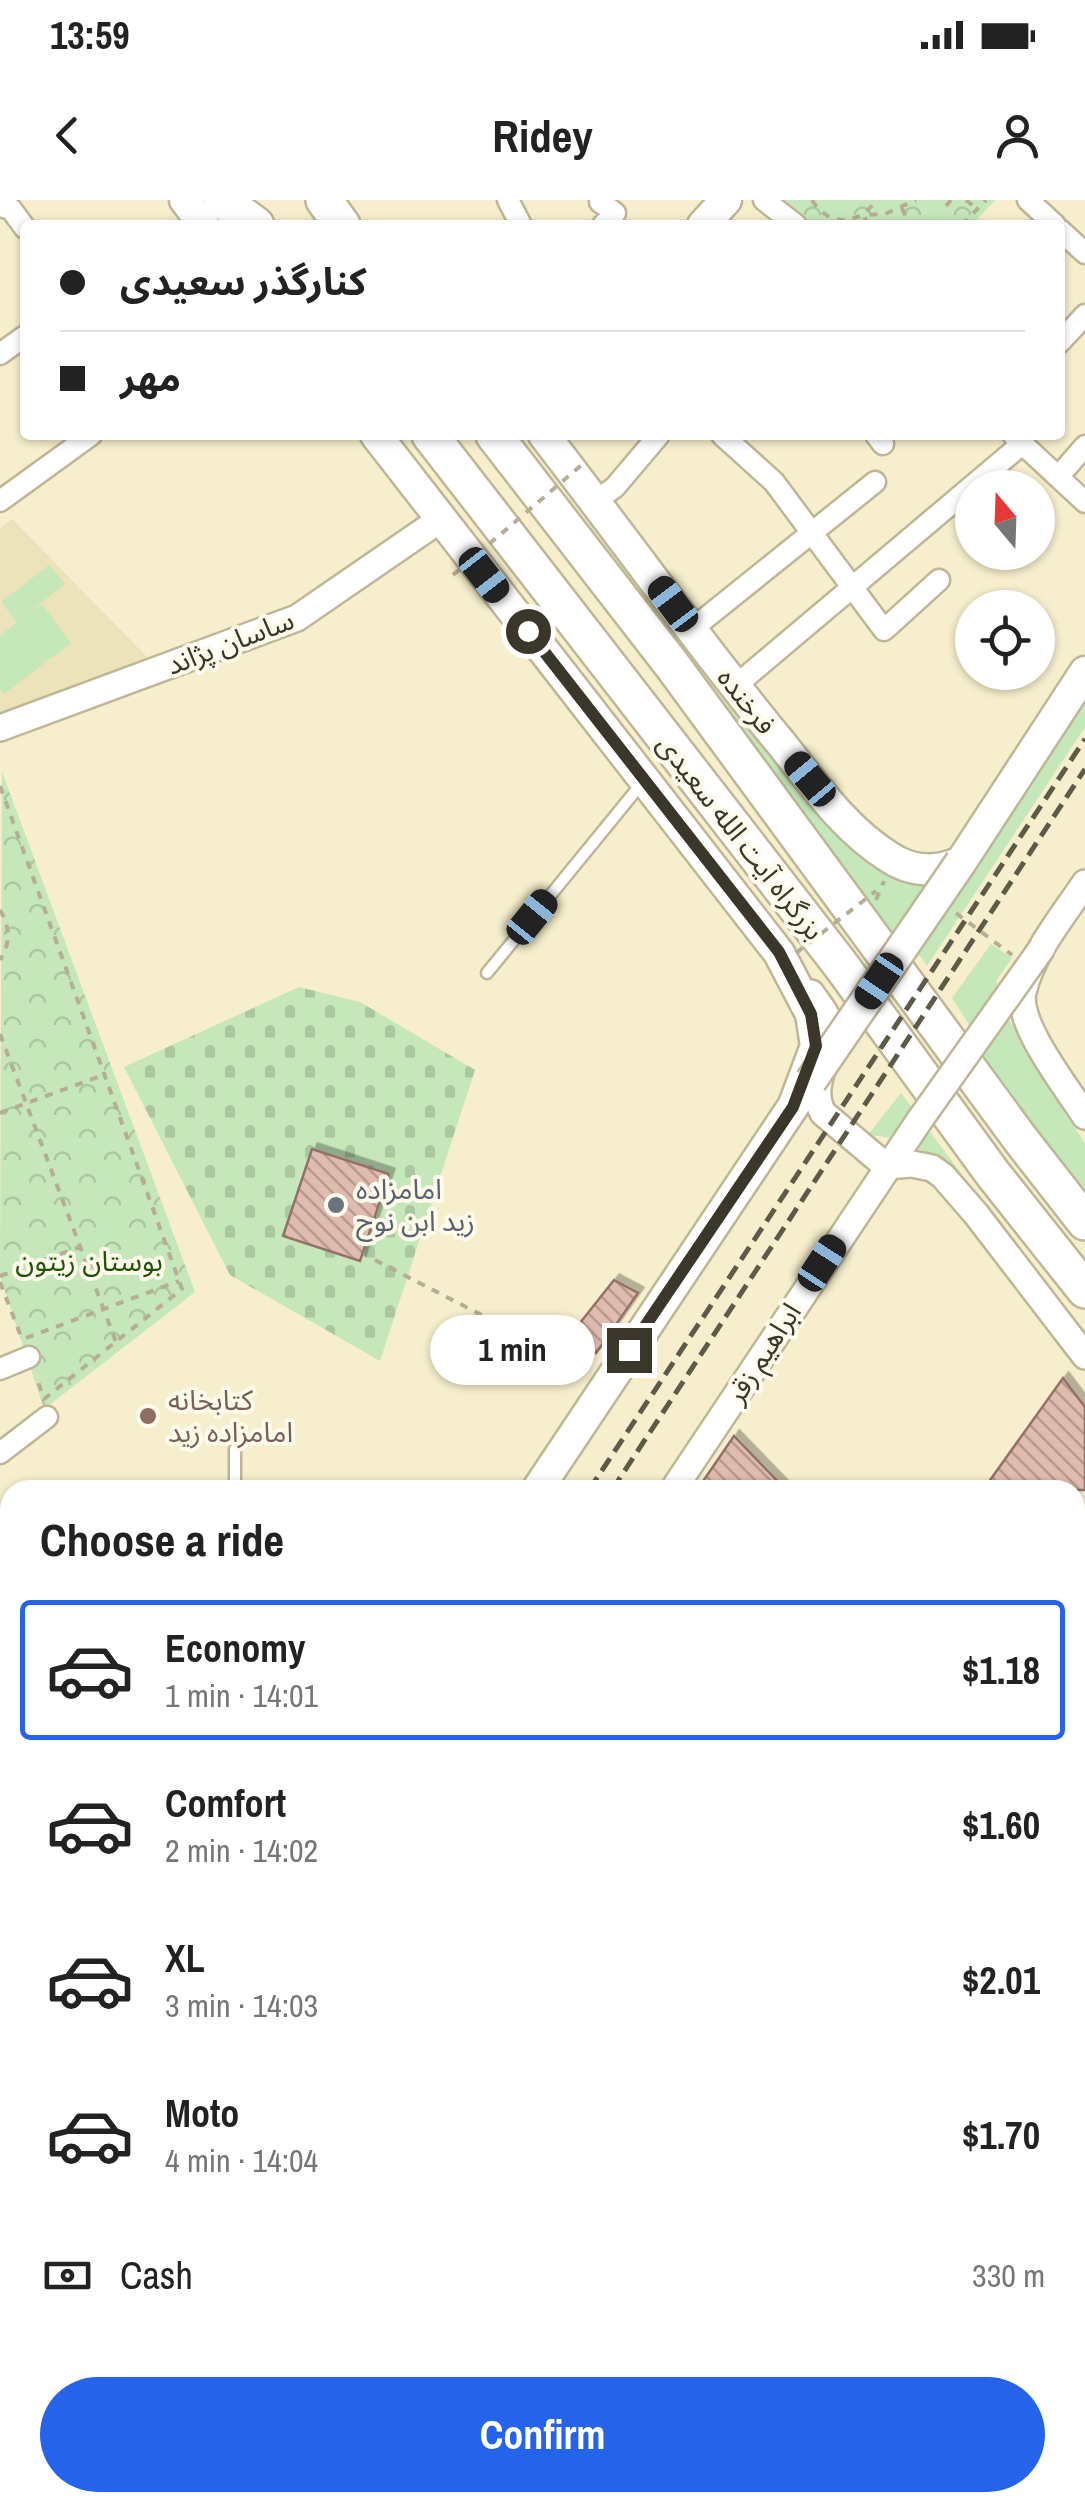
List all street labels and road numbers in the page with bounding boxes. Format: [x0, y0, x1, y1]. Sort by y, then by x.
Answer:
street label: ساسان پژاند [161, 600, 299, 684]
street label: فرخنده [709, 660, 785, 742]
street label: بزرگراه آیت الله سعیدی [649, 726, 833, 948]
street label: ابراهیم زقر [716, 1295, 812, 1413]

